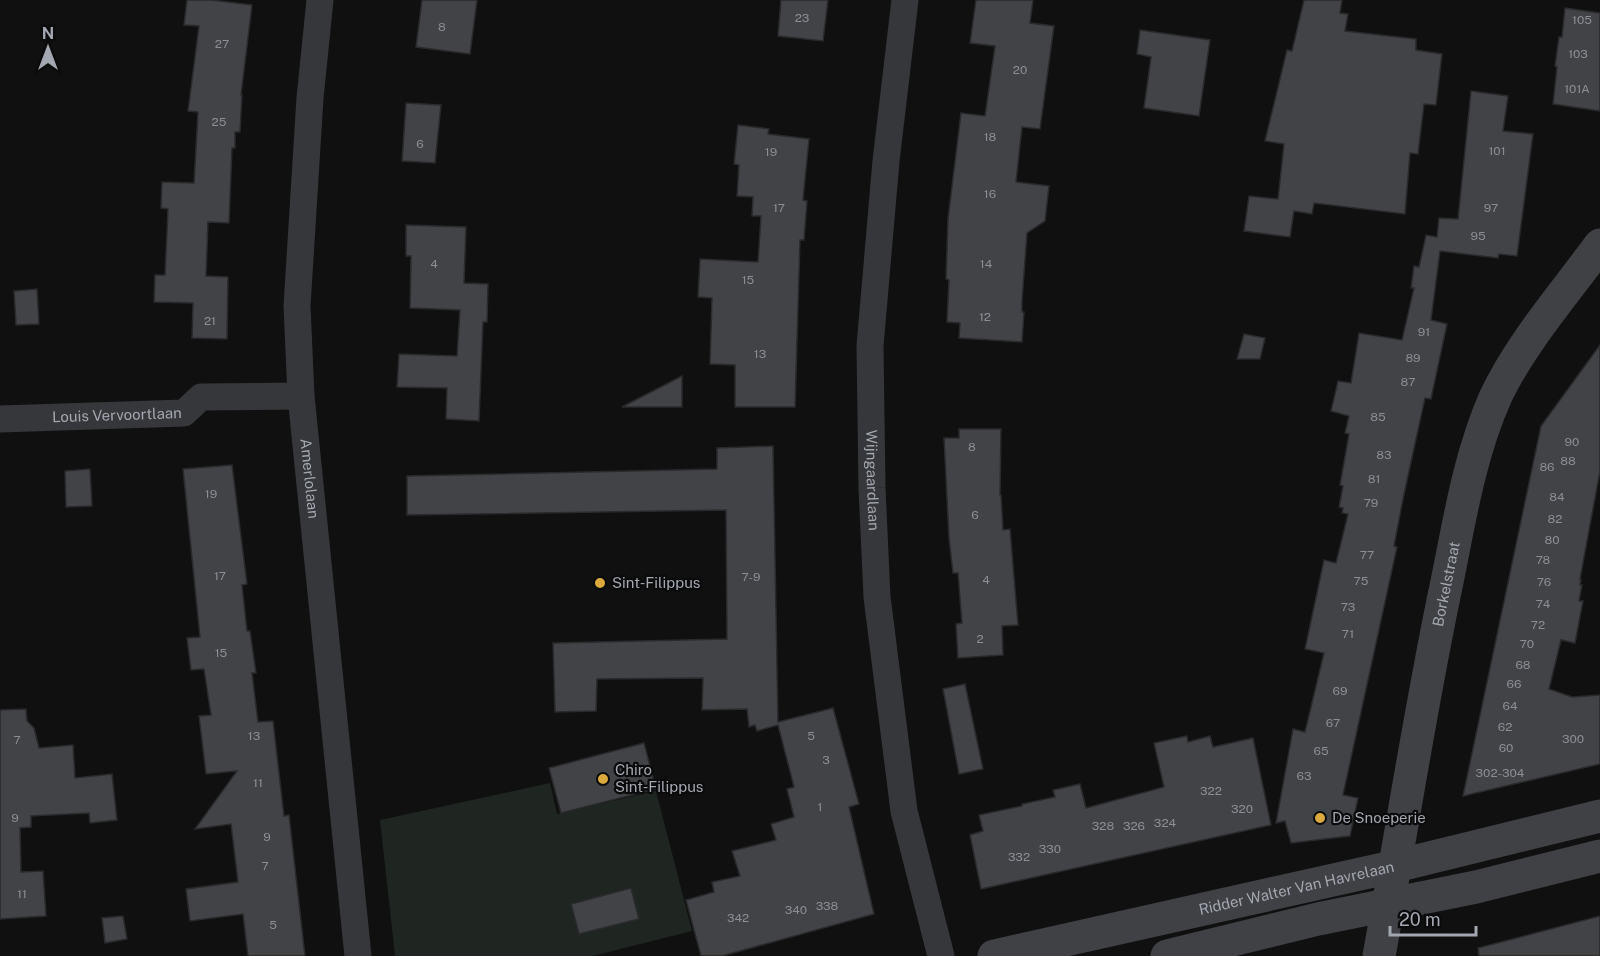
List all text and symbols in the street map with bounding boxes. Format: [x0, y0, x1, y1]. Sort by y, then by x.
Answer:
house number: 23 [795, 11, 809, 25]
house number: 105 [1572, 13, 1592, 27]
north arrow [18, 18, 78, 78]
house number: 8 [438, 20, 446, 34]
text: N [42, 24, 54, 43]
house number: 27 [215, 37, 229, 51]
house number: 103 [1568, 47, 1588, 61]
house number: 20 [1013, 63, 1027, 77]
house number: 101A [1564, 82, 1590, 96]
house number: 25 [212, 115, 227, 129]
house number: 18 [984, 130, 997, 144]
house number: 6 [416, 137, 424, 151]
house number: 101 [1488, 144, 1506, 158]
house number: 19 [765, 145, 777, 159]
house number: 16 [984, 187, 996, 201]
house number: 17 [773, 201, 785, 215]
house number: 97 [1484, 201, 1498, 215]
house number: 95 [1470, 229, 1486, 243]
house number: 4 [430, 257, 438, 271]
house number: 14 [980, 257, 993, 271]
house number: 15 [742, 273, 755, 287]
house number: 12 [979, 310, 991, 324]
house number: 21 [204, 314, 216, 328]
house number: 91 [1418, 325, 1430, 339]
house number: 13 [754, 347, 766, 361]
house number: 89 [1405, 351, 1421, 365]
house number: 87 [1401, 375, 1415, 389]
street label: Louis Vervoortlaan [52, 404, 182, 425]
house number: 85 [1370, 410, 1386, 424]
street label: Wijngaardlaan [863, 430, 883, 531]
house number: 90 [1565, 435, 1579, 449]
street label: Amerlolaan [297, 438, 322, 519]
house number: 8 [968, 440, 976, 454]
house number: 83 [1376, 448, 1392, 462]
house number: 88 [1560, 454, 1576, 468]
house number: 86 [1539, 460, 1555, 474]
house number: 81 [1368, 472, 1380, 486]
house number: 19 [205, 487, 217, 501]
house number: 84 [1549, 490, 1565, 504]
house number: 79 [1364, 496, 1378, 510]
house number: 6 [971, 508, 979, 522]
house number: 82 [1548, 512, 1562, 526]
house number: 80 [1544, 533, 1560, 547]
street label: Borkelstraat [1429, 540, 1463, 628]
house number: 77 [1360, 548, 1374, 562]
house number: 78 [1536, 553, 1551, 567]
house number: 17 [214, 569, 226, 583]
house number: 7-9 [741, 570, 761, 584]
house number: 4 [982, 573, 990, 587]
place label: Sint-Filippus [612, 574, 700, 591]
house number: 75 [1354, 574, 1369, 588]
house number: 76 [1537, 575, 1551, 589]
marker: Sint-Filippus [593, 576, 607, 590]
house number: 74 [1536, 597, 1551, 611]
house number: 73 [1341, 600, 1355, 614]
house number: 72 [1531, 618, 1545, 632]
house number: 71 [1342, 627, 1354, 641]
house number: 2 [976, 632, 984, 646]
house number: 70 [1520, 637, 1534, 651]
house number: 15 [215, 646, 228, 660]
house number: 68 [1515, 658, 1531, 672]
house number: 66 [1507, 677, 1521, 691]
house number: 69 [1333, 684, 1347, 698]
house number: 64 [1503, 699, 1518, 713]
house number: 67 [1326, 716, 1340, 730]
house number: 62 [1498, 720, 1512, 734]
house number: 13 [248, 729, 260, 743]
house number: 5 [807, 729, 815, 743]
house number: 300 [1562, 732, 1584, 746]
house number: 7 [13, 733, 21, 747]
house number: 60 [1499, 741, 1513, 755]
house number: 65 [1313, 744, 1329, 758]
house number: 3 [822, 753, 830, 767]
place label: Chiro Sint-Filippus [615, 761, 703, 795]
house number: 302-304 [1476, 766, 1525, 780]
house number: 63 [1297, 769, 1311, 783]
marker: Chiro Sint-Filippus [596, 772, 610, 786]
house number: 11 [253, 776, 263, 790]
house number: 322 [1200, 784, 1222, 798]
house number: 1 [818, 800, 822, 814]
house number: 320 [1231, 802, 1253, 816]
place label: De Snoeperie [1332, 809, 1426, 826]
house number: 9 [11, 811, 19, 825]
marker: De Snoeperie [1313, 811, 1327, 825]
house number: 324 [1154, 816, 1177, 830]
house number: 328 [1092, 819, 1114, 833]
house number: 326 [1123, 819, 1145, 833]
house number: 9 [263, 830, 271, 844]
house number: 330 [1039, 842, 1061, 856]
house number: 332 [1008, 850, 1030, 864]
street label: Ridder Walter Van Havrelaan [1197, 858, 1396, 918]
house number: 7 [261, 859, 269, 873]
house number: 11 [17, 887, 27, 901]
house number: 338 [816, 899, 839, 913]
scale bar [1390, 899, 1476, 937]
house number: 340 [785, 903, 807, 917]
text: 20 m [1399, 909, 1441, 930]
house number: 342 [727, 911, 749, 925]
house number: 5 [269, 918, 277, 932]

